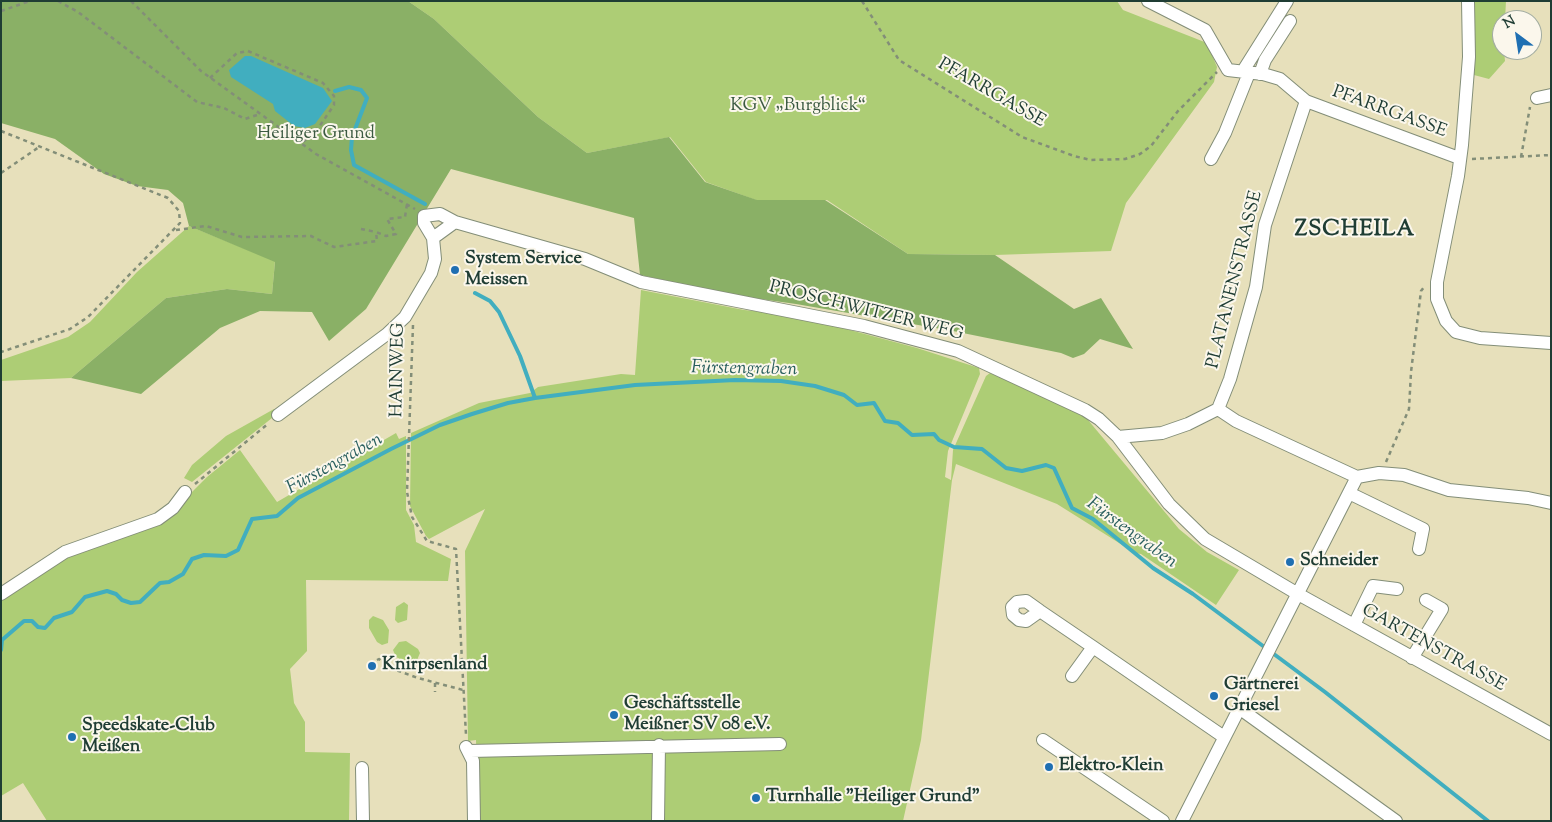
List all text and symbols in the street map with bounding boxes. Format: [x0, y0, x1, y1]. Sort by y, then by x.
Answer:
north arrow [1492, 10, 1542, 60]
text: N [1500, 12, 1520, 34]
street label: PFARRGASSE [933, 55, 1049, 133]
street label: PFARRGASSE [1329, 82, 1449, 144]
park label: KGV „Burgblick“ [730, 96, 866, 118]
park label: Heiliger Grund [257, 124, 375, 146]
street label: PLATANENSTRASSE [1203, 189, 1269, 371]
district label: ZSCHEILA [1294, 218, 1416, 244]
place label: System Service Meissen [465, 249, 582, 292]
marker: System Service Meissen [449, 264, 461, 276]
street label: PROSCHWITZER WEG [767, 277, 965, 347]
street label: HAINWEG [387, 322, 411, 418]
water label: Fürstengraben [691, 358, 797, 382]
water label: Fürstengraben [283, 429, 387, 501]
water label: Fürstengraben [1081, 493, 1181, 575]
place label: Schneider [1300, 551, 1378, 573]
marker: Schneider [1284, 556, 1296, 568]
street label: GARTENSTRASSE [1357, 600, 1509, 698]
place label: Knirpsenland [382, 655, 487, 677]
marker: Knirpsenland [366, 660, 378, 672]
place label: Gärtnerei Griesel [1224, 675, 1299, 718]
marker: Gärtnerei Griesel [1208, 690, 1220, 702]
place label: Geschäftsstelle Meißner SV 08 e.V. [624, 694, 770, 736]
marker: Geschäftsstelle Meißner SV 08 e.V. [608, 709, 620, 721]
place label: Speedskate-Club Meißen [82, 716, 215, 759]
marker: Speedskate-Club Meißen [66, 731, 78, 743]
place label: Elektro-Klein [1059, 756, 1164, 778]
marker: Elektro-Klein [1043, 761, 1055, 773]
place label: Turnhalle "Heiliger Grund" [766, 787, 980, 809]
marker: Turnhalle "Heiliger Grund" [750, 792, 762, 804]

